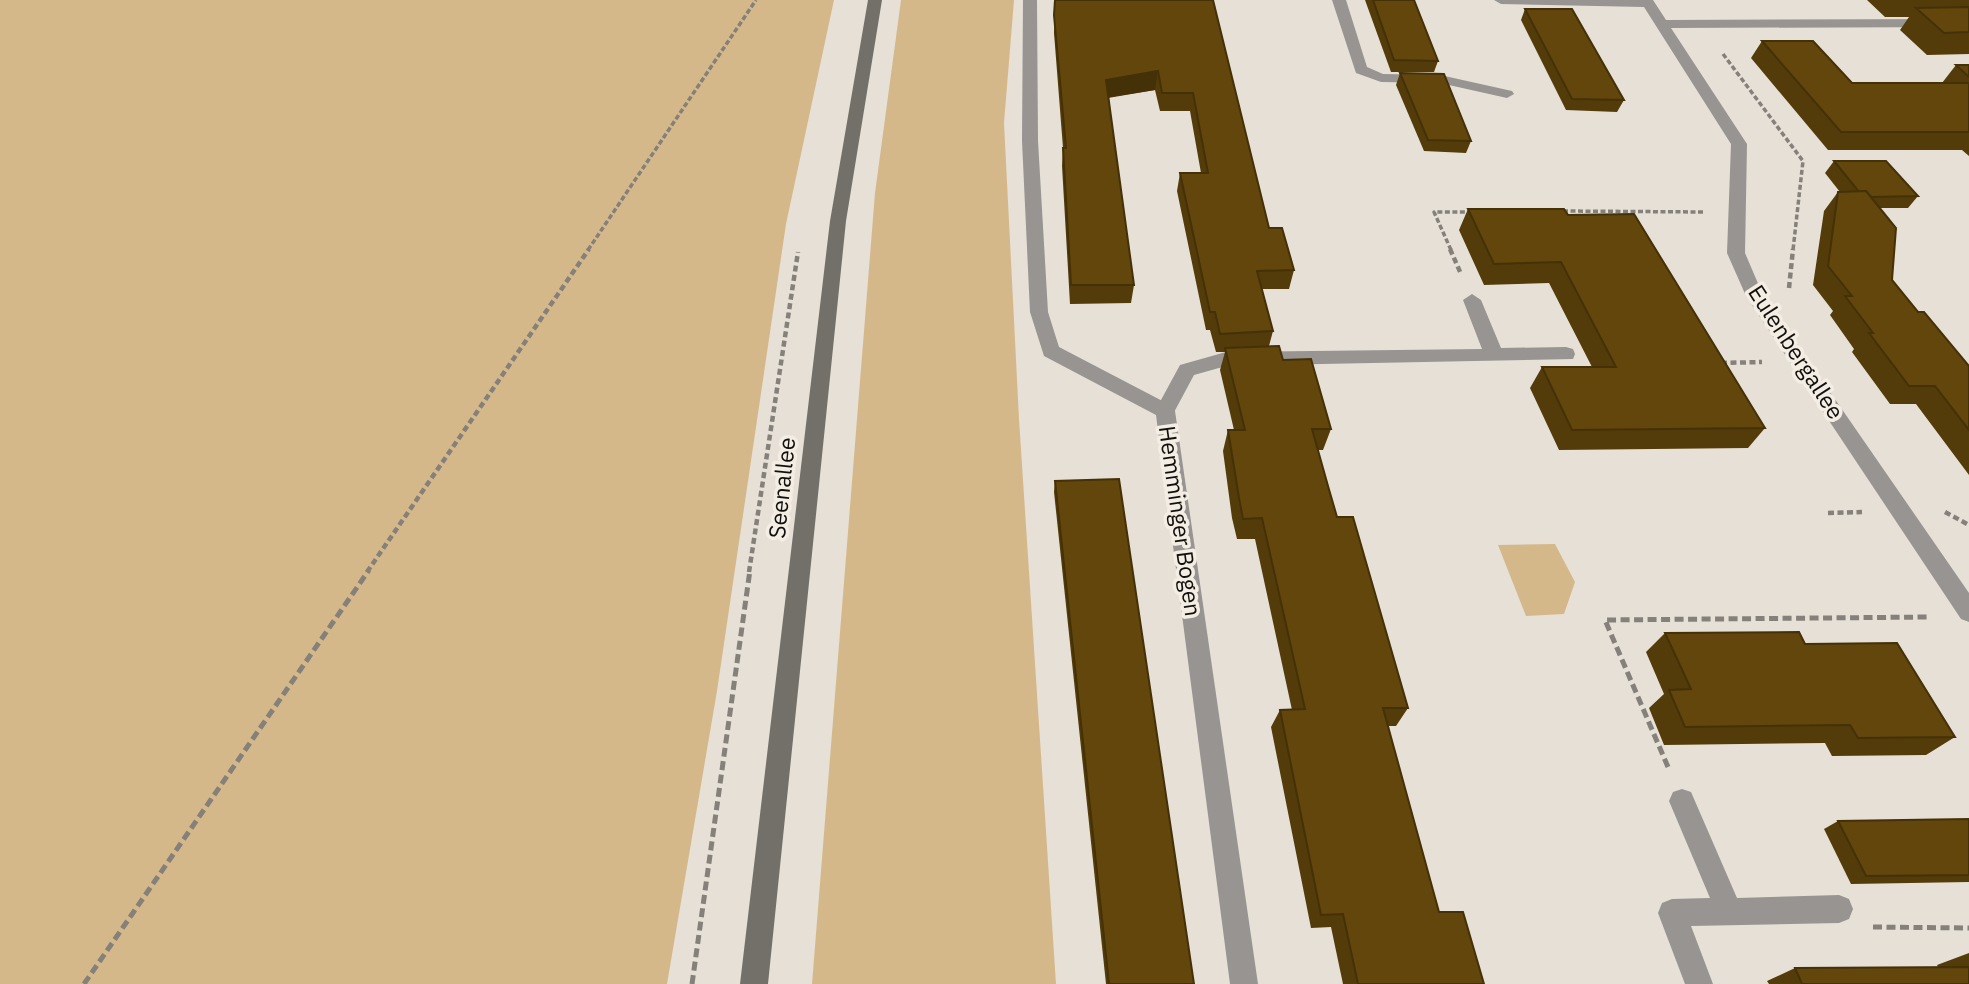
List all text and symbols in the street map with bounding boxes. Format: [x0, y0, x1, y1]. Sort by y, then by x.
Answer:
street label: Eulenbergallee [1742, 279, 1851, 424]
street label: Hemminger Bogen [1153, 424, 1209, 618]
street label: Seenallee [761, 436, 801, 540]

